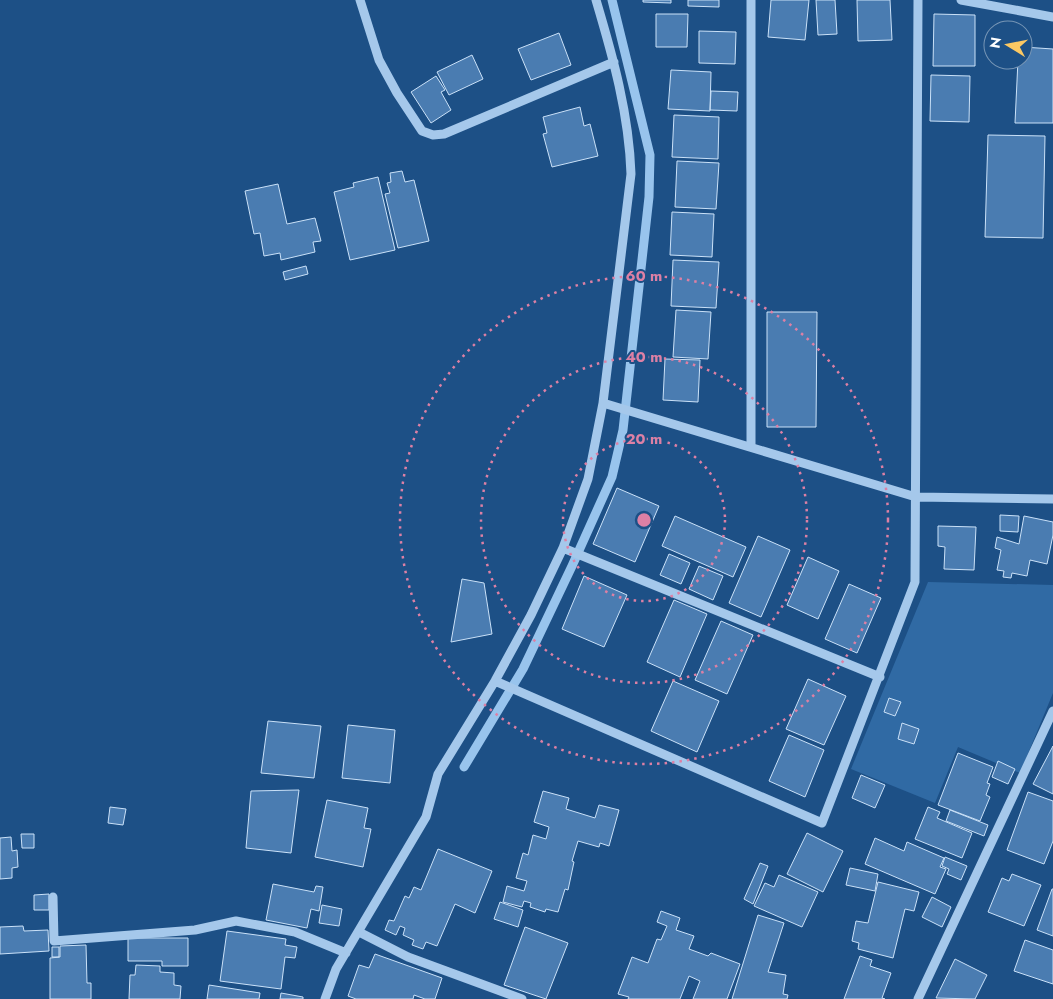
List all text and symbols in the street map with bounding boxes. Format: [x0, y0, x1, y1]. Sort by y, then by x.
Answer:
north arrow [983, 20, 1033, 70]
text: N [984, 36, 1006, 50]
text: 60 m [626, 265, 662, 287]
text: 40 m [625, 346, 663, 368]
text: 20 m [626, 428, 662, 450]
centre of rings [635, 511, 653, 529]

